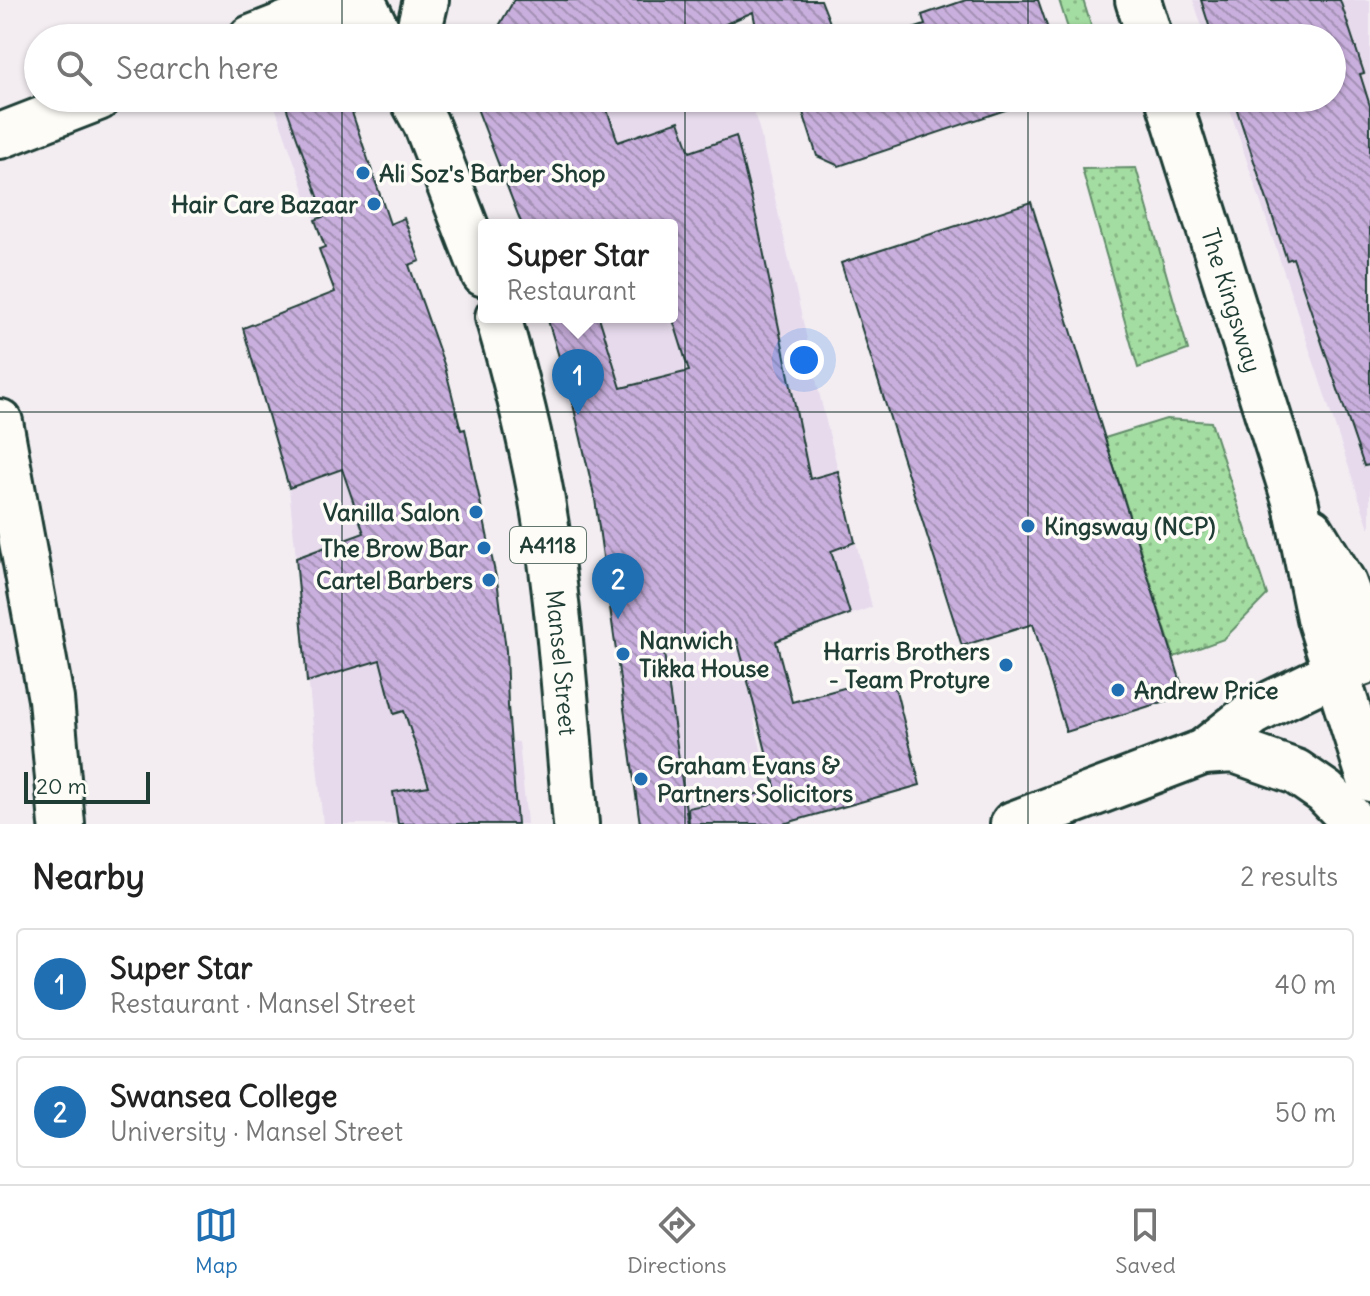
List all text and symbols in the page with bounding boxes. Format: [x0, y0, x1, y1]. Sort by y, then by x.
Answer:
search box [24, 24, 1346, 112]
icon: search [52, 46, 96, 90]
text: Search here [116, 49, 279, 87]
place label: Ali Soz's Barber Shop [379, 158, 605, 188]
marker: Ali Soz's Barber Shop [354, 164, 372, 182]
place label: Hair Care Bazaar [171, 189, 358, 219]
marker: Hair Care Bazaar [365, 195, 383, 213]
popup [478, 219, 678, 323]
street label: The Kingsway [1195, 224, 1269, 376]
text: Super Star [507, 236, 649, 274]
text: Restaurant [507, 274, 636, 307]
your location [784, 340, 824, 380]
pin: 1 [552, 349, 604, 415]
place label: Vanilla Salon [323, 497, 460, 527]
marker: Vanilla Salon [467, 503, 485, 521]
place label: Kingsway (NCP) [1044, 511, 1216, 541]
marker: Kingsway (NCP) [1019, 517, 1037, 535]
road number: A4118 [510, 527, 586, 563]
place label: The Brow Bar [320, 533, 468, 563]
marker: The Brow Bar [475, 539, 493, 557]
pin: 2 [592, 553, 644, 619]
place label: Cartel Barbers [316, 565, 473, 595]
marker: Cartel Barbers [480, 571, 498, 589]
street label: Mansel Street [540, 588, 583, 737]
place label: Nanwich Tikka House [639, 625, 769, 683]
place label: Harris Brothers - Team Protyre [823, 636, 990, 694]
marker: Nanwich Tikka House [614, 645, 632, 663]
marker: Harris Brothers - Team Protyre [997, 656, 1015, 674]
place label: Andrew Price [1134, 675, 1278, 705]
marker: Andrew Price [1109, 681, 1127, 699]
place label: Graham Evans & Partners Solicitors [657, 750, 853, 808]
scale bar [24, 768, 150, 804]
marker: Graham Evans & Partners Solicitors [632, 770, 650, 788]
text: 20 m [36, 772, 87, 800]
text: Nearby [32, 855, 145, 898]
text: 2 results [1240, 860, 1338, 893]
text: Super Star [110, 949, 253, 987]
text: 1 [55, 968, 65, 1001]
text: 40 m [1275, 968, 1336, 1001]
text: Restaurant · Mansel Street [110, 987, 415, 1020]
text: Swansea College [110, 1077, 337, 1115]
text: 2 [53, 1096, 67, 1129]
text: 50 m [1275, 1096, 1336, 1129]
text: University · Mansel Street [110, 1115, 403, 1148]
tab: Map [194, 1203, 238, 1279]
tab: Directions [627, 1203, 727, 1279]
tab: Saved [1115, 1203, 1176, 1279]

